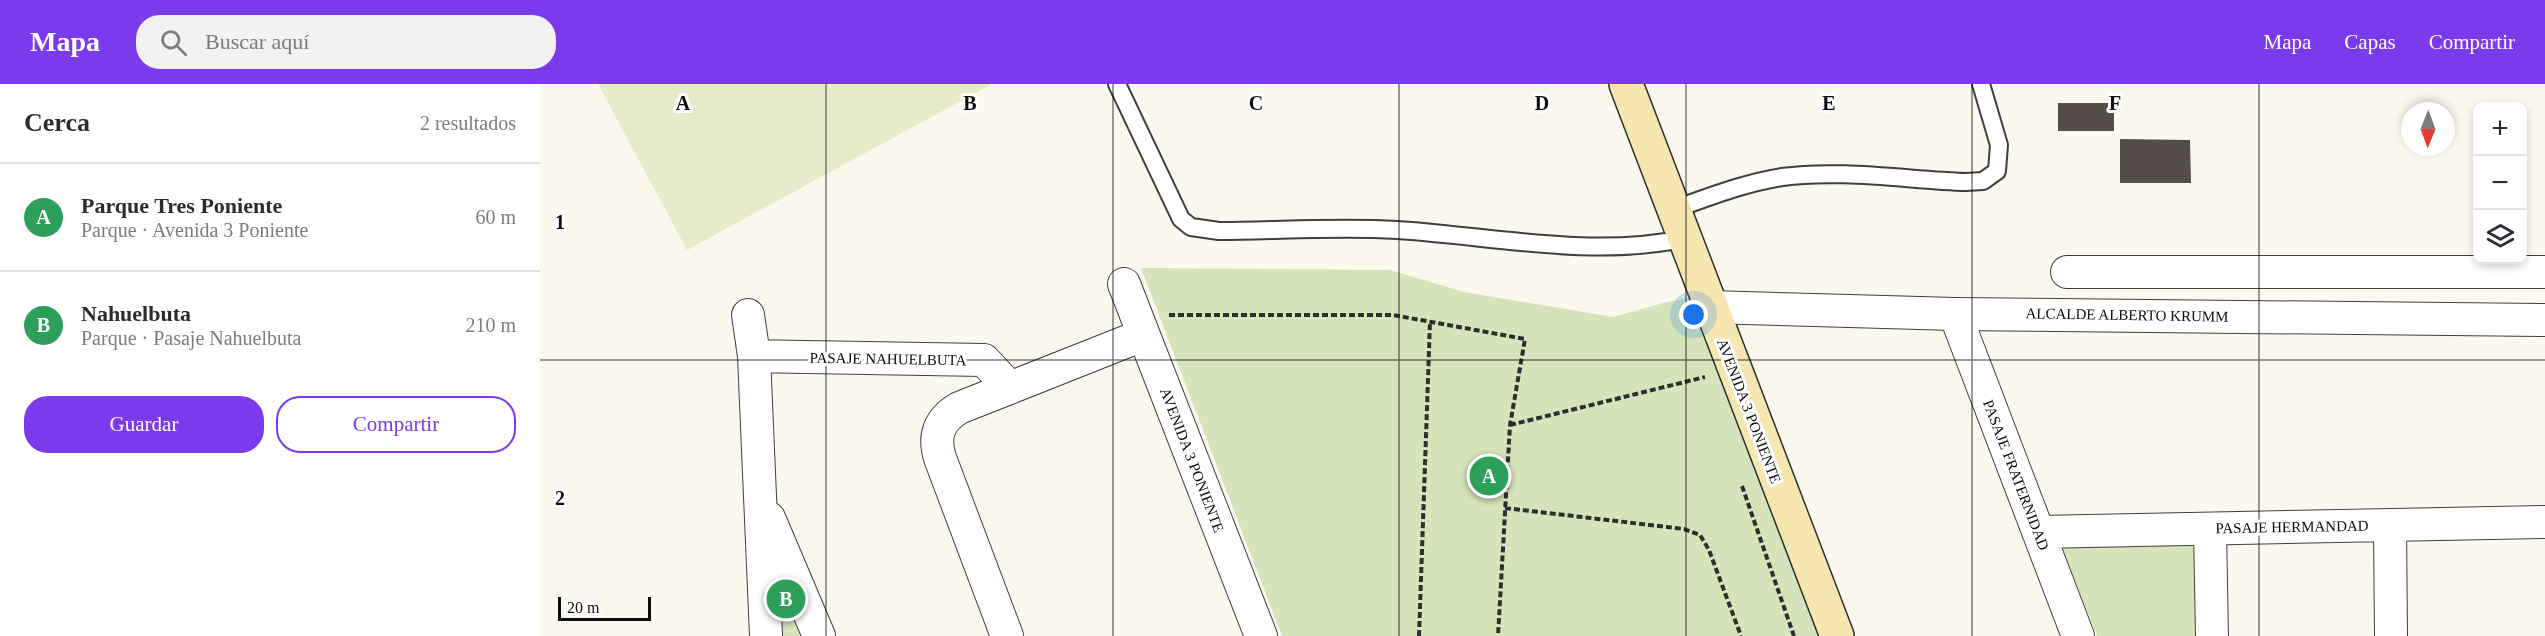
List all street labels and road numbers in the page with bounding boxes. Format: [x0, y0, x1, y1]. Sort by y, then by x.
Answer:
street label: ALCALDE ALBERTO KRUMM [2025, 305, 2229, 325]
street label: AVENIDA 3 PONIENTE [1714, 336, 1784, 486]
street label: PASAJE NAHUELBUTA [809, 350, 967, 368]
street label: AVENIDA 3 PONIENTE [1157, 385, 1227, 535]
street label: PASAJE FRATERNIDAD [1980, 397, 2052, 553]
street label: PASAJE HERMANDAD [2215, 518, 2369, 536]

